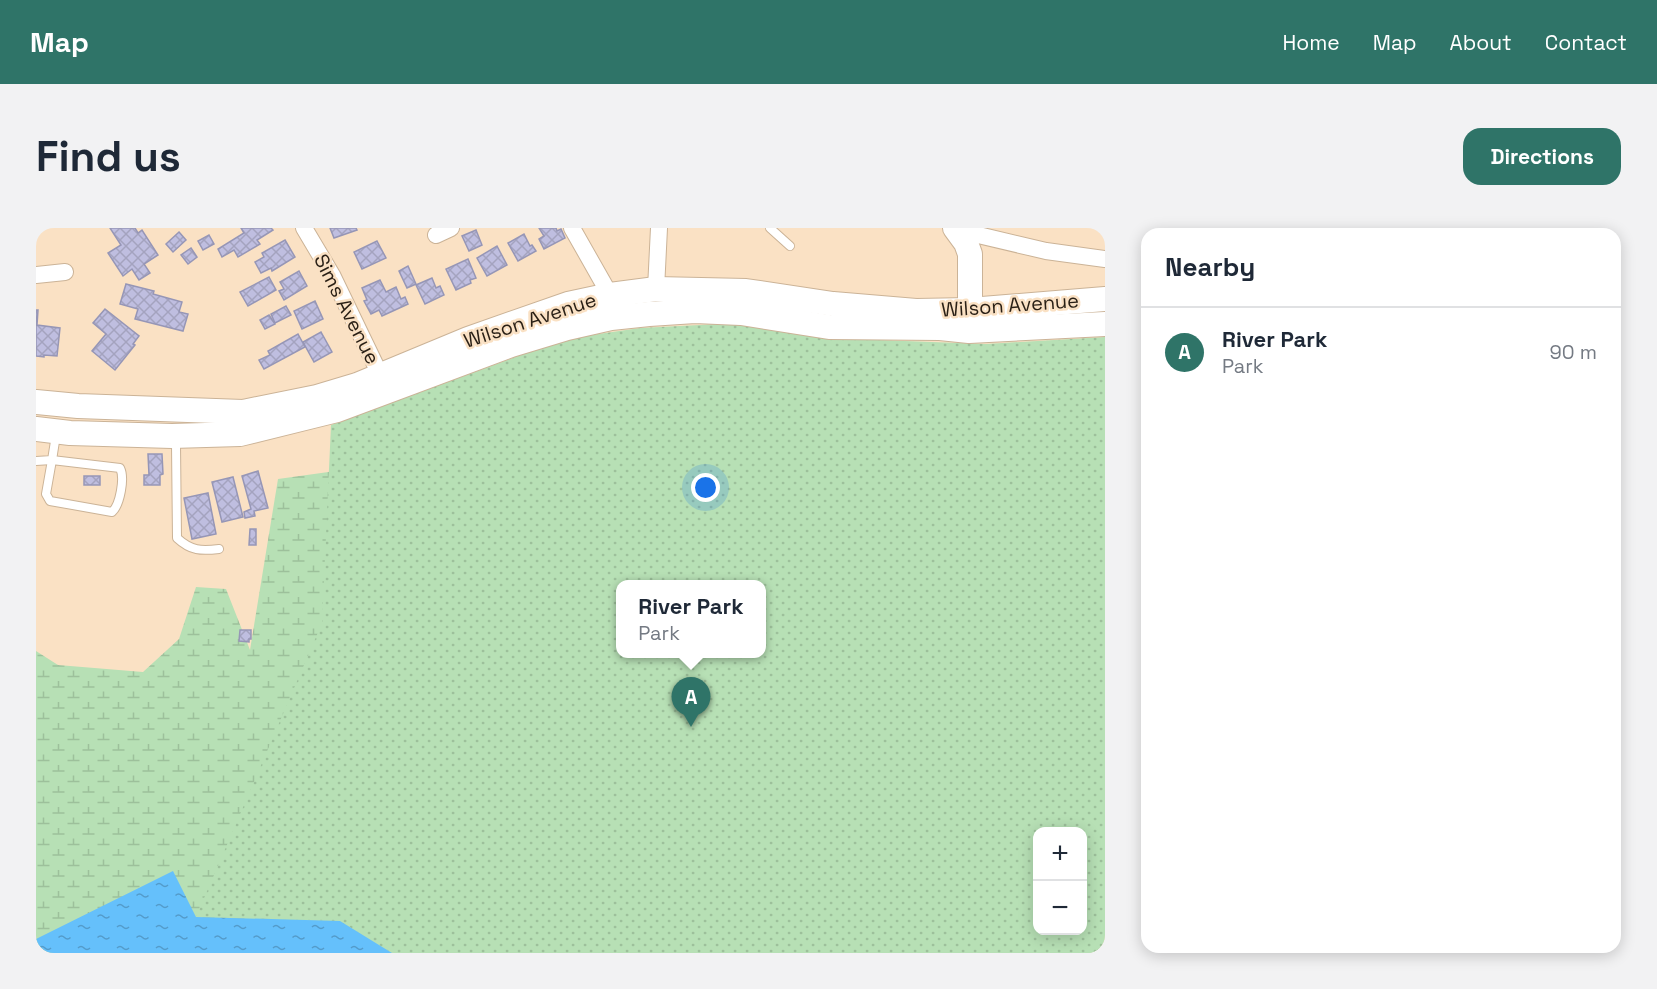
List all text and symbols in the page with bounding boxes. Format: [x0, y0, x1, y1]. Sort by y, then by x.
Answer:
text: Map [30, 24, 89, 60]
text: Home [1282, 29, 1340, 56]
text: Map [1373, 29, 1417, 56]
text: About [1450, 29, 1512, 56]
text: Contact [1545, 29, 1627, 56]
button: Directions [1463, 128, 1621, 185]
text: Find us [36, 130, 181, 183]
street label: Sims Avenue [308, 249, 386, 369]
text: Nearby [1165, 250, 1255, 284]
street label: Wilson Avenue [460, 286, 600, 354]
street label: Wilson Avenue [940, 287, 1080, 323]
text: River Park [1222, 325, 1327, 353]
text: A [1178, 339, 1191, 365]
text: 90 m [1550, 339, 1597, 365]
text: Park [1222, 353, 1264, 379]
your location [691, 473, 720, 502]
popup [616, 580, 766, 658]
text: River Park [638, 592, 744, 620]
text: Park [638, 620, 680, 646]
pin: A [672, 678, 710, 727]
map controls [1033, 827, 1087, 935]
button: + [1033, 827, 1087, 881]
button: − [1033, 881, 1087, 935]

